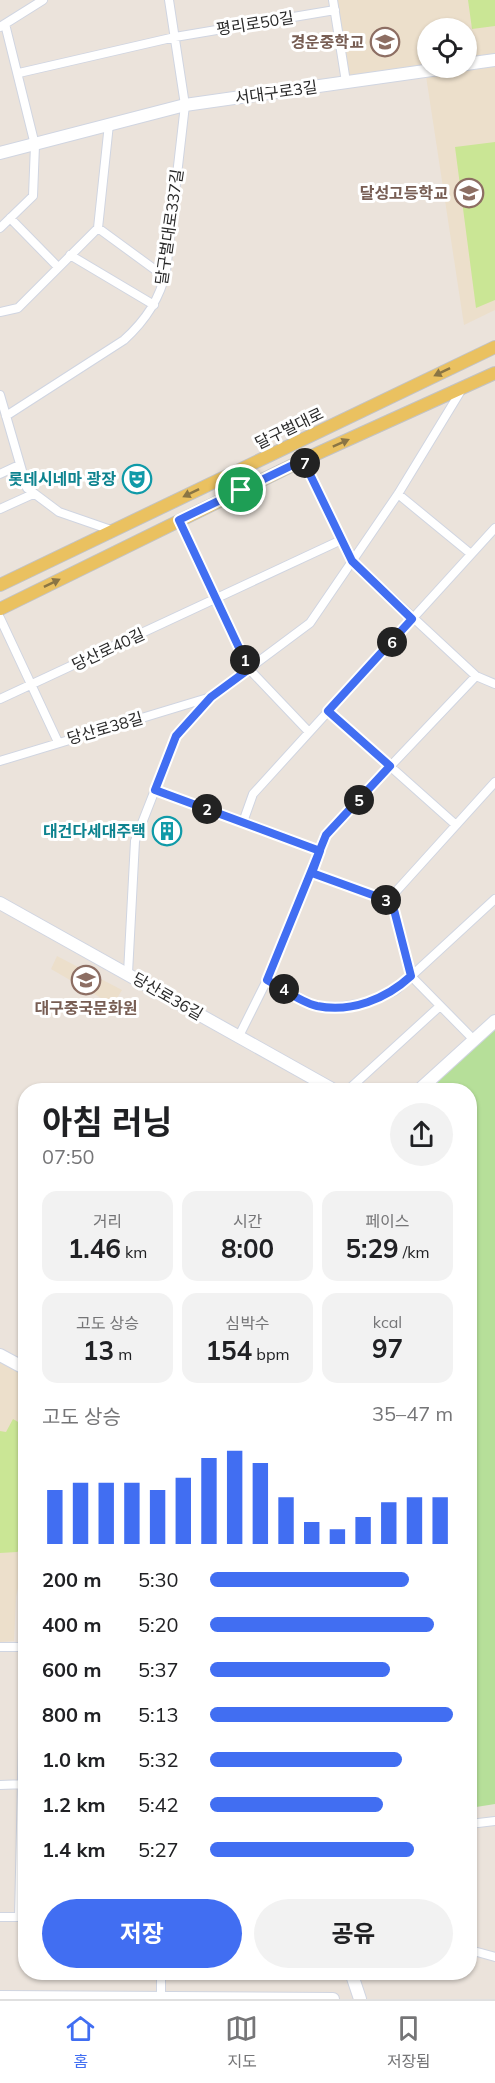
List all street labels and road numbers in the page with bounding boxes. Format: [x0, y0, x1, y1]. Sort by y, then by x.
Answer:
street label: 평리로50길 [215, 7, 295, 39]
street label: 서대구로3길 [233, 76, 319, 108]
street label: 달구벌대로337길 [151, 168, 187, 286]
street label: 달구벌대로 [252, 403, 327, 453]
street label: 당산로40길 [68, 623, 148, 675]
street label: 당산로38길 [65, 708, 145, 748]
street label: 당산로36길 [129, 968, 207, 1024]

